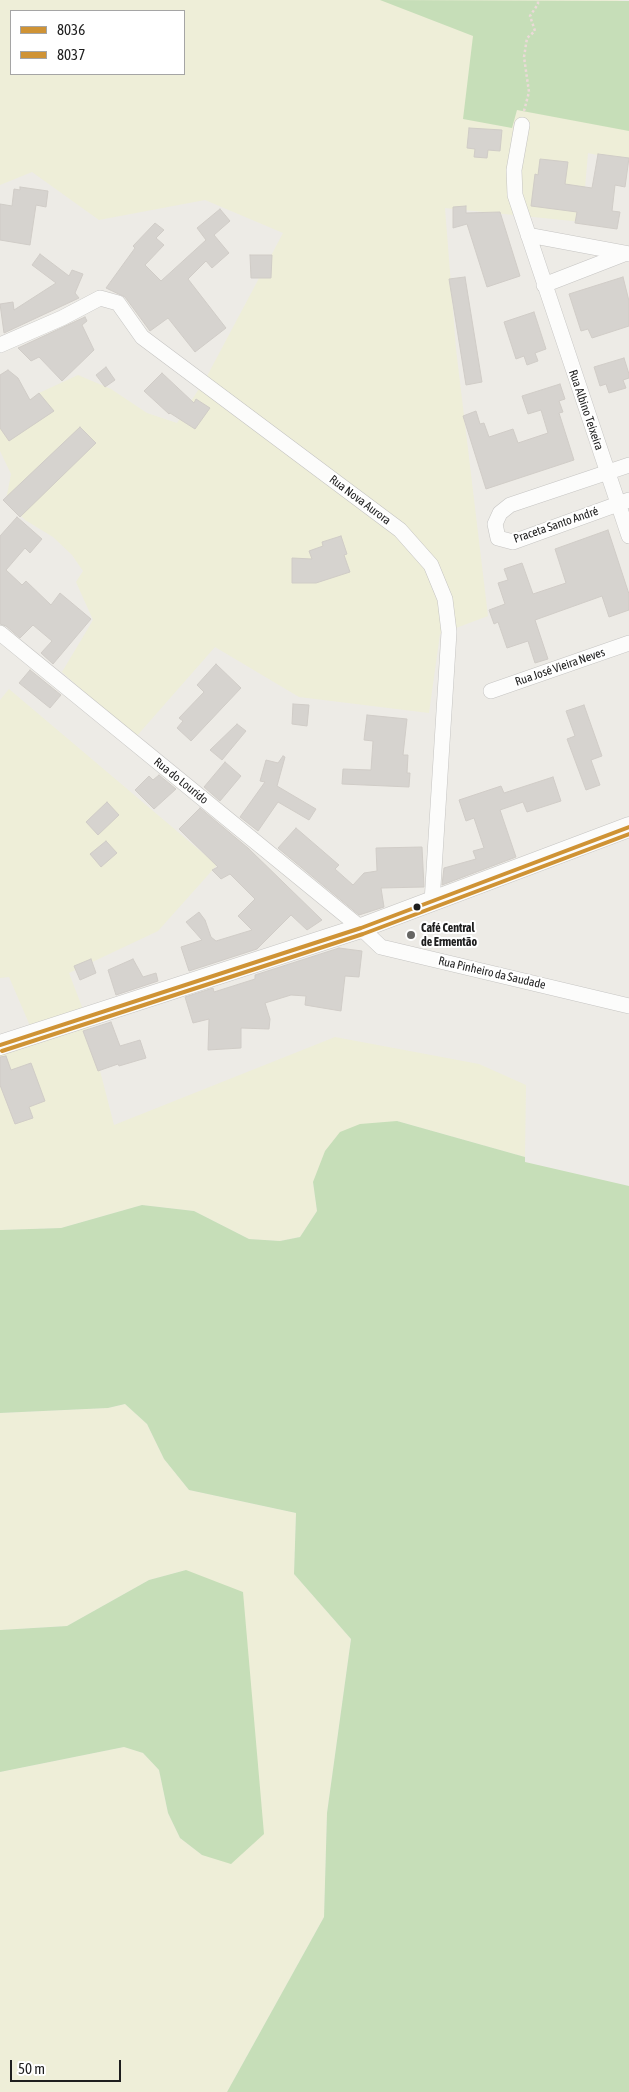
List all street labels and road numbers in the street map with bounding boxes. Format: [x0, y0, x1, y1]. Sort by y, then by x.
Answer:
street label: Rua Albino Teixeira [565, 368, 607, 452]
street label: Rua Nova Aurora [326, 472, 394, 528]
street label: Praceta Santo André [512, 504, 600, 546]
street label: Rua José Vieira Neves [513, 645, 607, 689]
street label: Rua do Lourido [151, 755, 211, 807]
street label: Rua Pinheiro da Saudade [437, 954, 547, 992]

